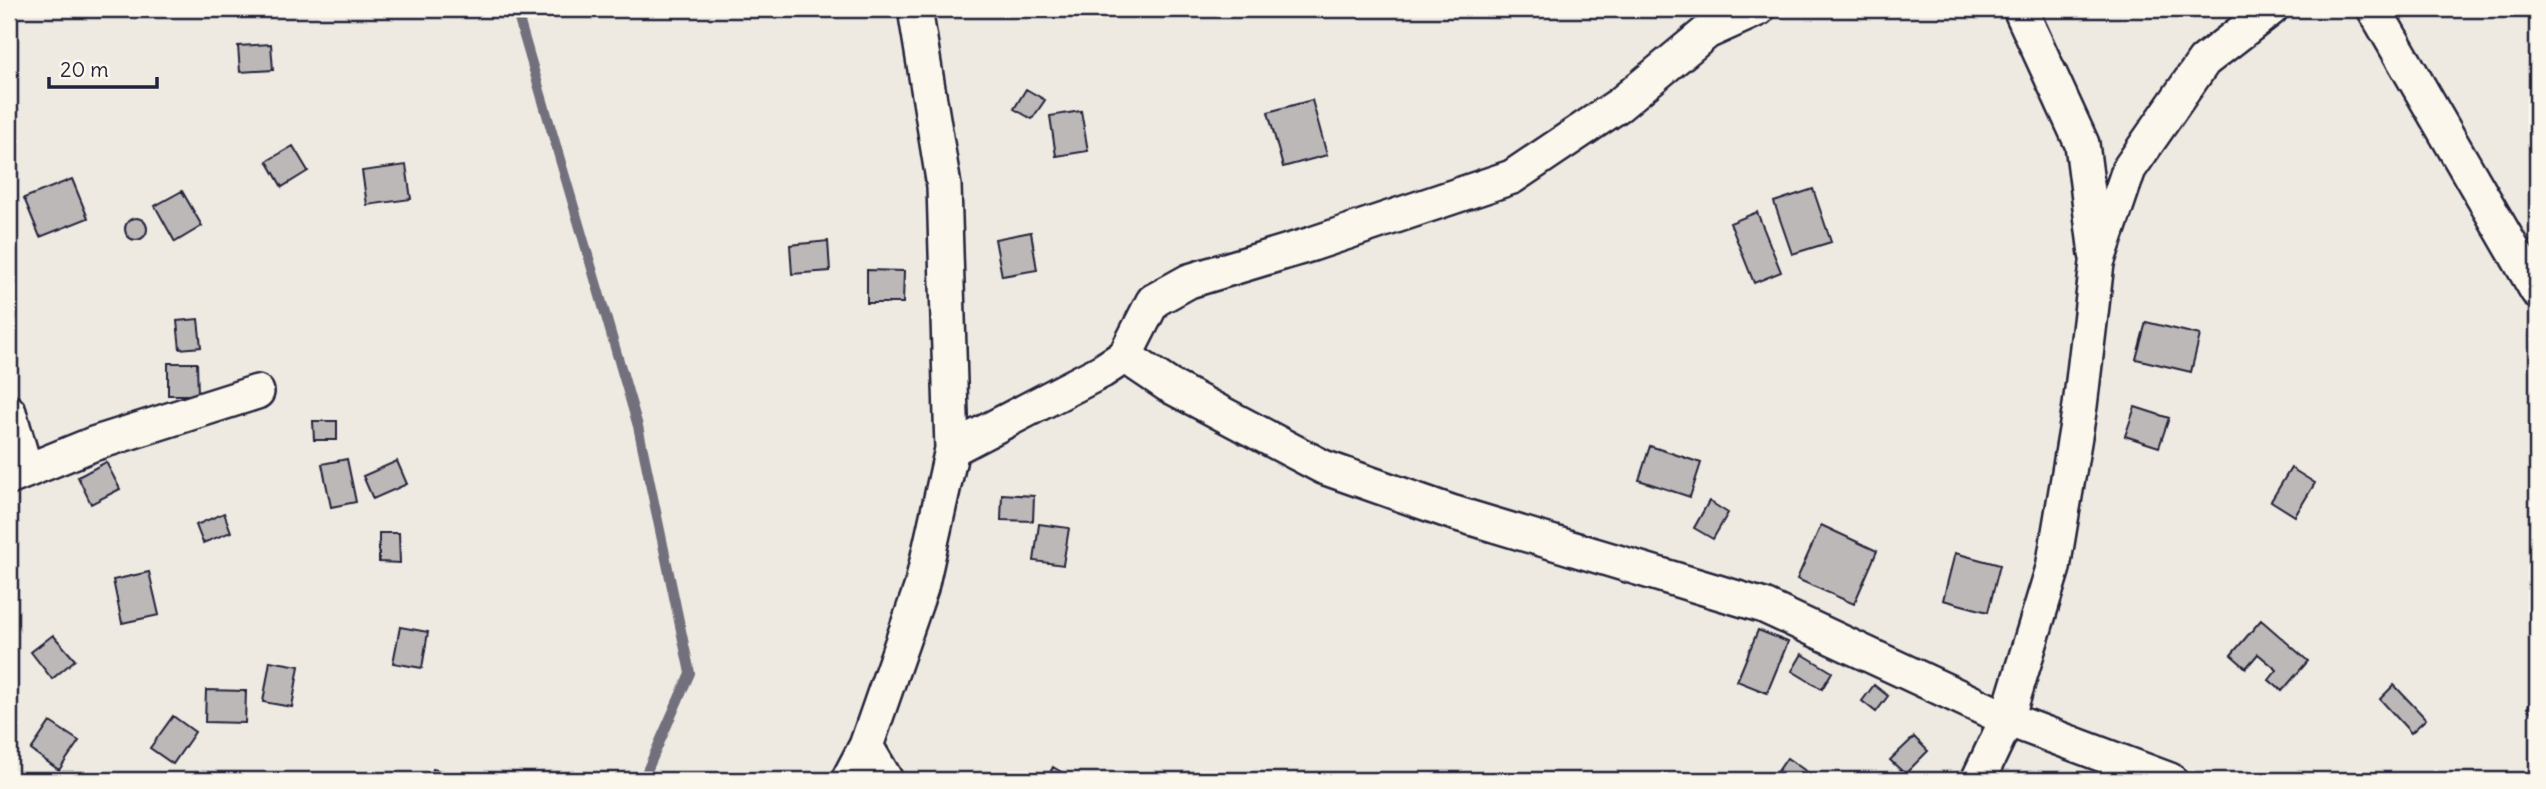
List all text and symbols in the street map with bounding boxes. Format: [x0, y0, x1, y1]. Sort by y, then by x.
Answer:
scale bar [49, 46, 158, 90]
text: 20 m [60, 56, 109, 83]

